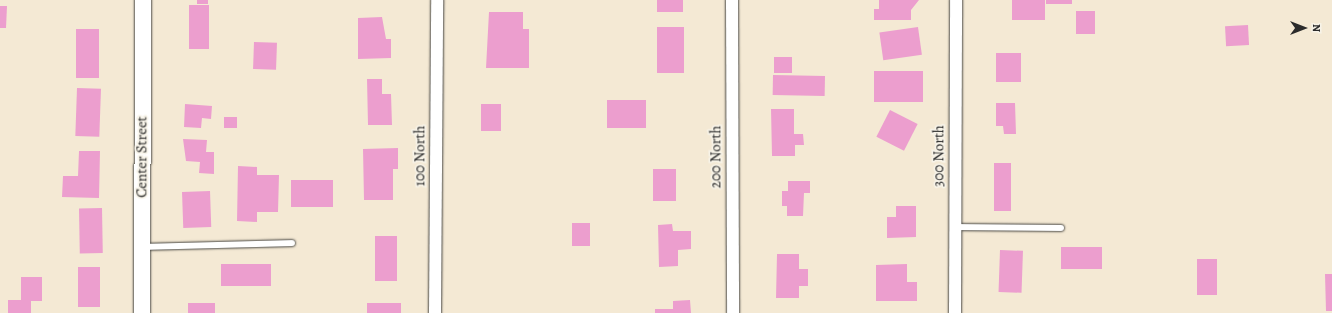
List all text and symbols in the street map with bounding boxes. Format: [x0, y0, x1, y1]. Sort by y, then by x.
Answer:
north arrow [1284, 8, 1324, 48]
text: N [1309, 24, 1324, 32]
street label: Center Street [133, 116, 151, 198]
street label: 300 North [930, 125, 948, 187]
street label: 100 North [411, 126, 429, 186]
street label: 200 North [707, 126, 725, 188]

